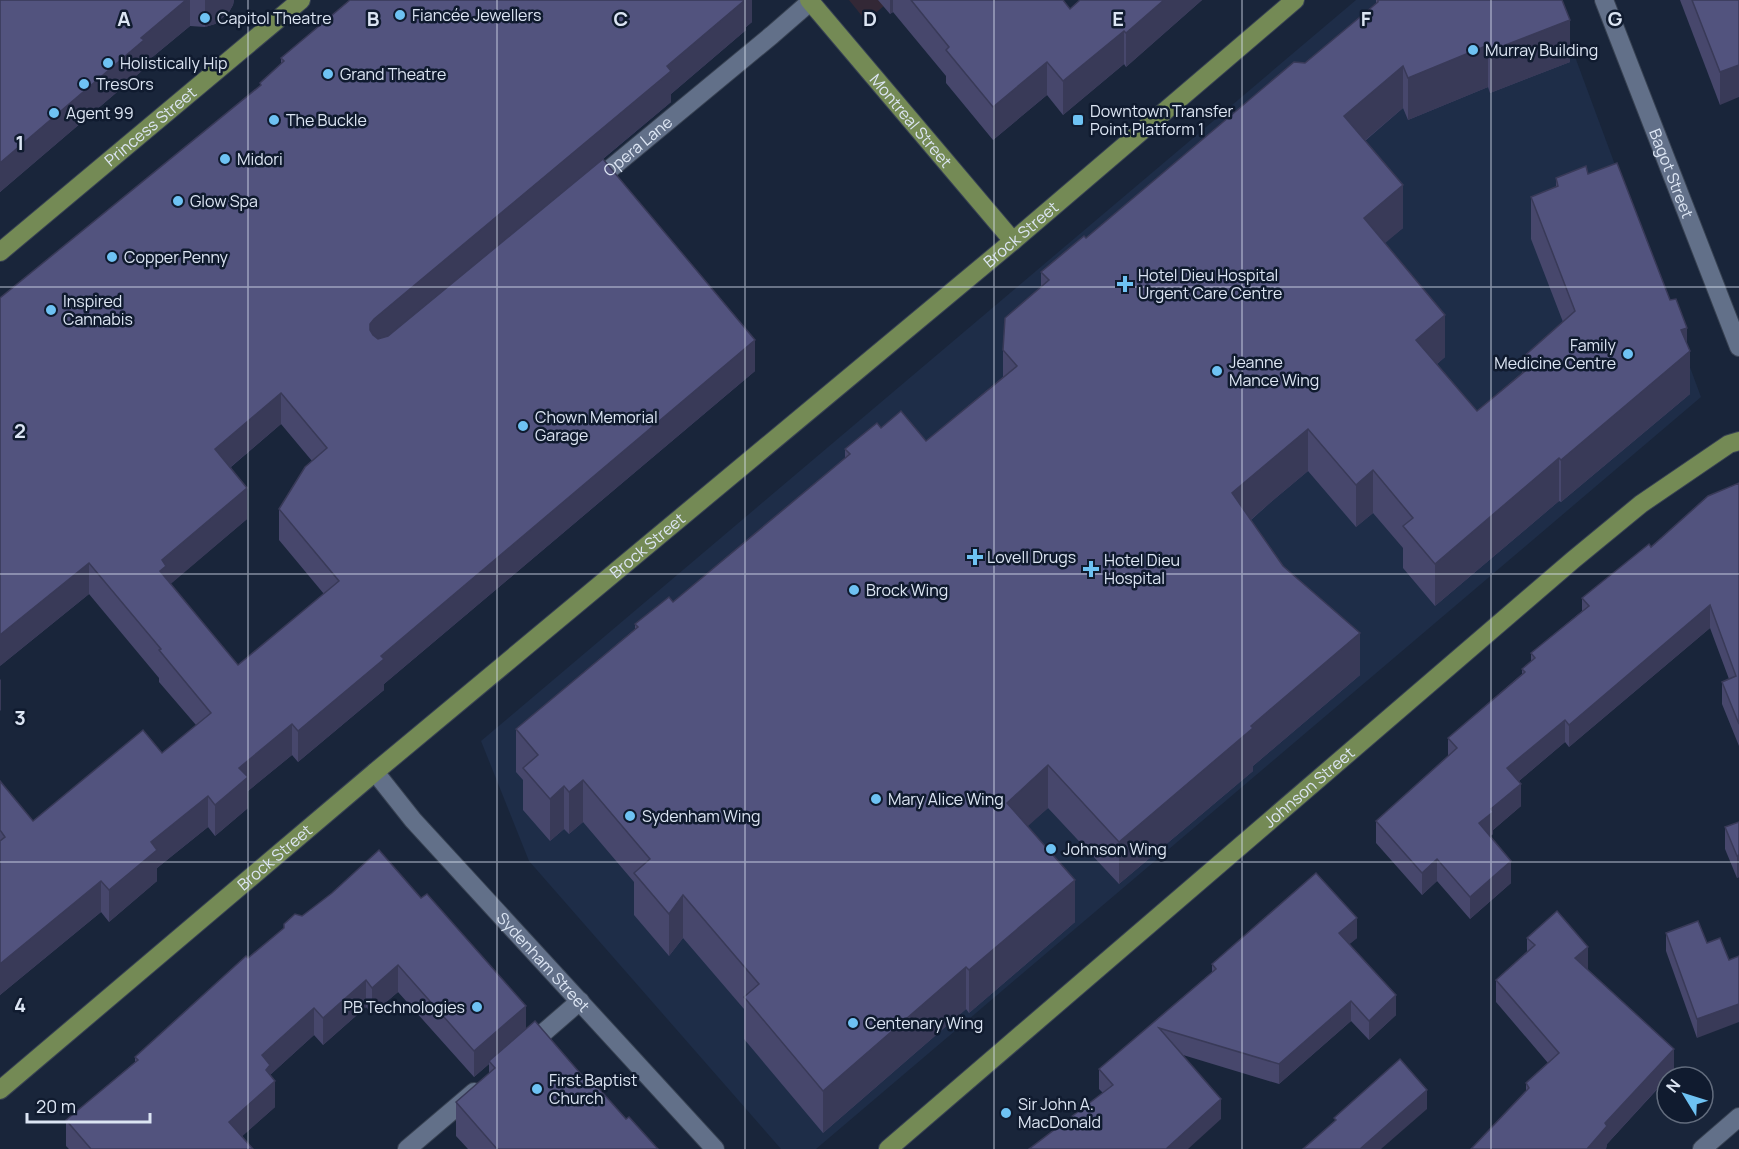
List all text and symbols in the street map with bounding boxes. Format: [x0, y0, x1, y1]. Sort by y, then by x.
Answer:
place label: Fiancée Jewellers [412, 4, 541, 26]
text: A [117, 5, 131, 32]
text: B [367, 5, 380, 32]
text: C [614, 5, 628, 32]
text: D [863, 5, 877, 32]
text: E [1112, 5, 1124, 32]
text: F [1361, 5, 1372, 32]
text: G [1608, 5, 1623, 32]
place label: Capitol Theatre [217, 7, 332, 29]
marker: Fiancée Jewellers [393, 8, 407, 22]
marker: Capitol Theatre [198, 11, 212, 25]
place label: Murray Building [1485, 39, 1598, 61]
marker: Murray Building [1466, 43, 1480, 57]
place label: Holistically Hip [120, 52, 227, 74]
marker: Holistically Hip [101, 56, 115, 70]
place label: Grand Theatre [340, 63, 446, 85]
marker: Grand Theatre [321, 67, 335, 81]
street label: Montreal Street [865, 69, 957, 172]
place label: TresOrs [96, 73, 154, 95]
marker: TresOrs [77, 77, 91, 91]
street label: Princess Street [100, 81, 201, 171]
place label: Downtown Transfer Point Platform 1 [1090, 100, 1234, 140]
place label: Agent 99 [66, 102, 134, 124]
marker: Agent 99 [47, 106, 61, 120]
place label: The Buckle [286, 109, 367, 131]
street label: Opera Lane [598, 111, 677, 181]
marker: The Buckle [267, 113, 281, 127]
marker: Downtown Transfer Point Platform 1 [1071, 113, 1085, 127]
street label: Bagot Street [1644, 125, 1699, 221]
text: 1 [16, 129, 24, 156]
place label: Midori [237, 148, 283, 170]
marker: Midori [218, 152, 232, 166]
place label: Glow Spa [190, 190, 258, 212]
marker: Glow Spa [171, 194, 185, 208]
street label: Brock Street [979, 196, 1063, 272]
place label: Copper Penny [124, 246, 229, 268]
marker: Copper Penny [105, 250, 119, 264]
place label: Hotel Dieu Hospital Urgent Care Centre [1138, 264, 1282, 304]
marker: Hotel Dieu Hospital Urgent Care Centre [1116, 275, 1134, 293]
place label: Inspired Cannabis [63, 290, 133, 330]
marker: Inspired Cannabis [44, 303, 58, 317]
place label: Family Medicine Centre [1494, 334, 1617, 374]
marker: Family Medicine Centre [1621, 347, 1635, 361]
place label: Jeanne Mance Wing [1229, 351, 1319, 391]
marker: Jeanne Mance Wing [1210, 364, 1224, 378]
place label: Chown Memorial Garage [535, 406, 658, 446]
text: 2 [14, 417, 26, 444]
marker: Chown Memorial Garage [516, 419, 530, 433]
street label: Brock Street [605, 507, 690, 583]
place label: Lovell Drugs [987, 546, 1076, 568]
place label: Hotel Dieu Hospital [1104, 549, 1180, 589]
marker: Lovell Drugs [968, 550, 982, 564]
marker: Hotel Dieu Hospital [1082, 560, 1100, 578]
place label: Brock Wing [866, 579, 948, 601]
marker: Brock Wing [847, 583, 861, 597]
text: 3 [14, 704, 26, 731]
street label: Johnson Street [1259, 742, 1359, 833]
place label: Mary Alice Wing [888, 788, 1004, 810]
marker: Mary Alice Wing [869, 792, 883, 806]
place label: Sydenham Wing [642, 805, 760, 827]
marker: Sydenham Wing [623, 809, 637, 823]
street label: Brock Street [232, 819, 317, 895]
place label: Johnson Wing [1063, 838, 1167, 860]
marker: Johnson Wing [1044, 842, 1058, 856]
street label: Sydenham Street [492, 907, 595, 1017]
text: 4 [14, 991, 26, 1018]
place label: PB Technologies [343, 996, 465, 1018]
marker: PB Technologies [470, 1000, 484, 1014]
place label: Centenary Wing [865, 1012, 983, 1034]
marker: Centenary Wing [846, 1016, 860, 1030]
north arrow [1655, 1065, 1715, 1125]
place label: First Baptist Church [549, 1069, 637, 1109]
text: N [1661, 1074, 1685, 1097]
marker: First Baptist Church [530, 1082, 544, 1096]
scale bar [27, 1086, 150, 1124]
place label: Sir John A. MacDonald [1018, 1093, 1101, 1133]
text: 20 m [36, 1094, 76, 1118]
marker: Sir John A. MacDonald [999, 1106, 1013, 1120]

